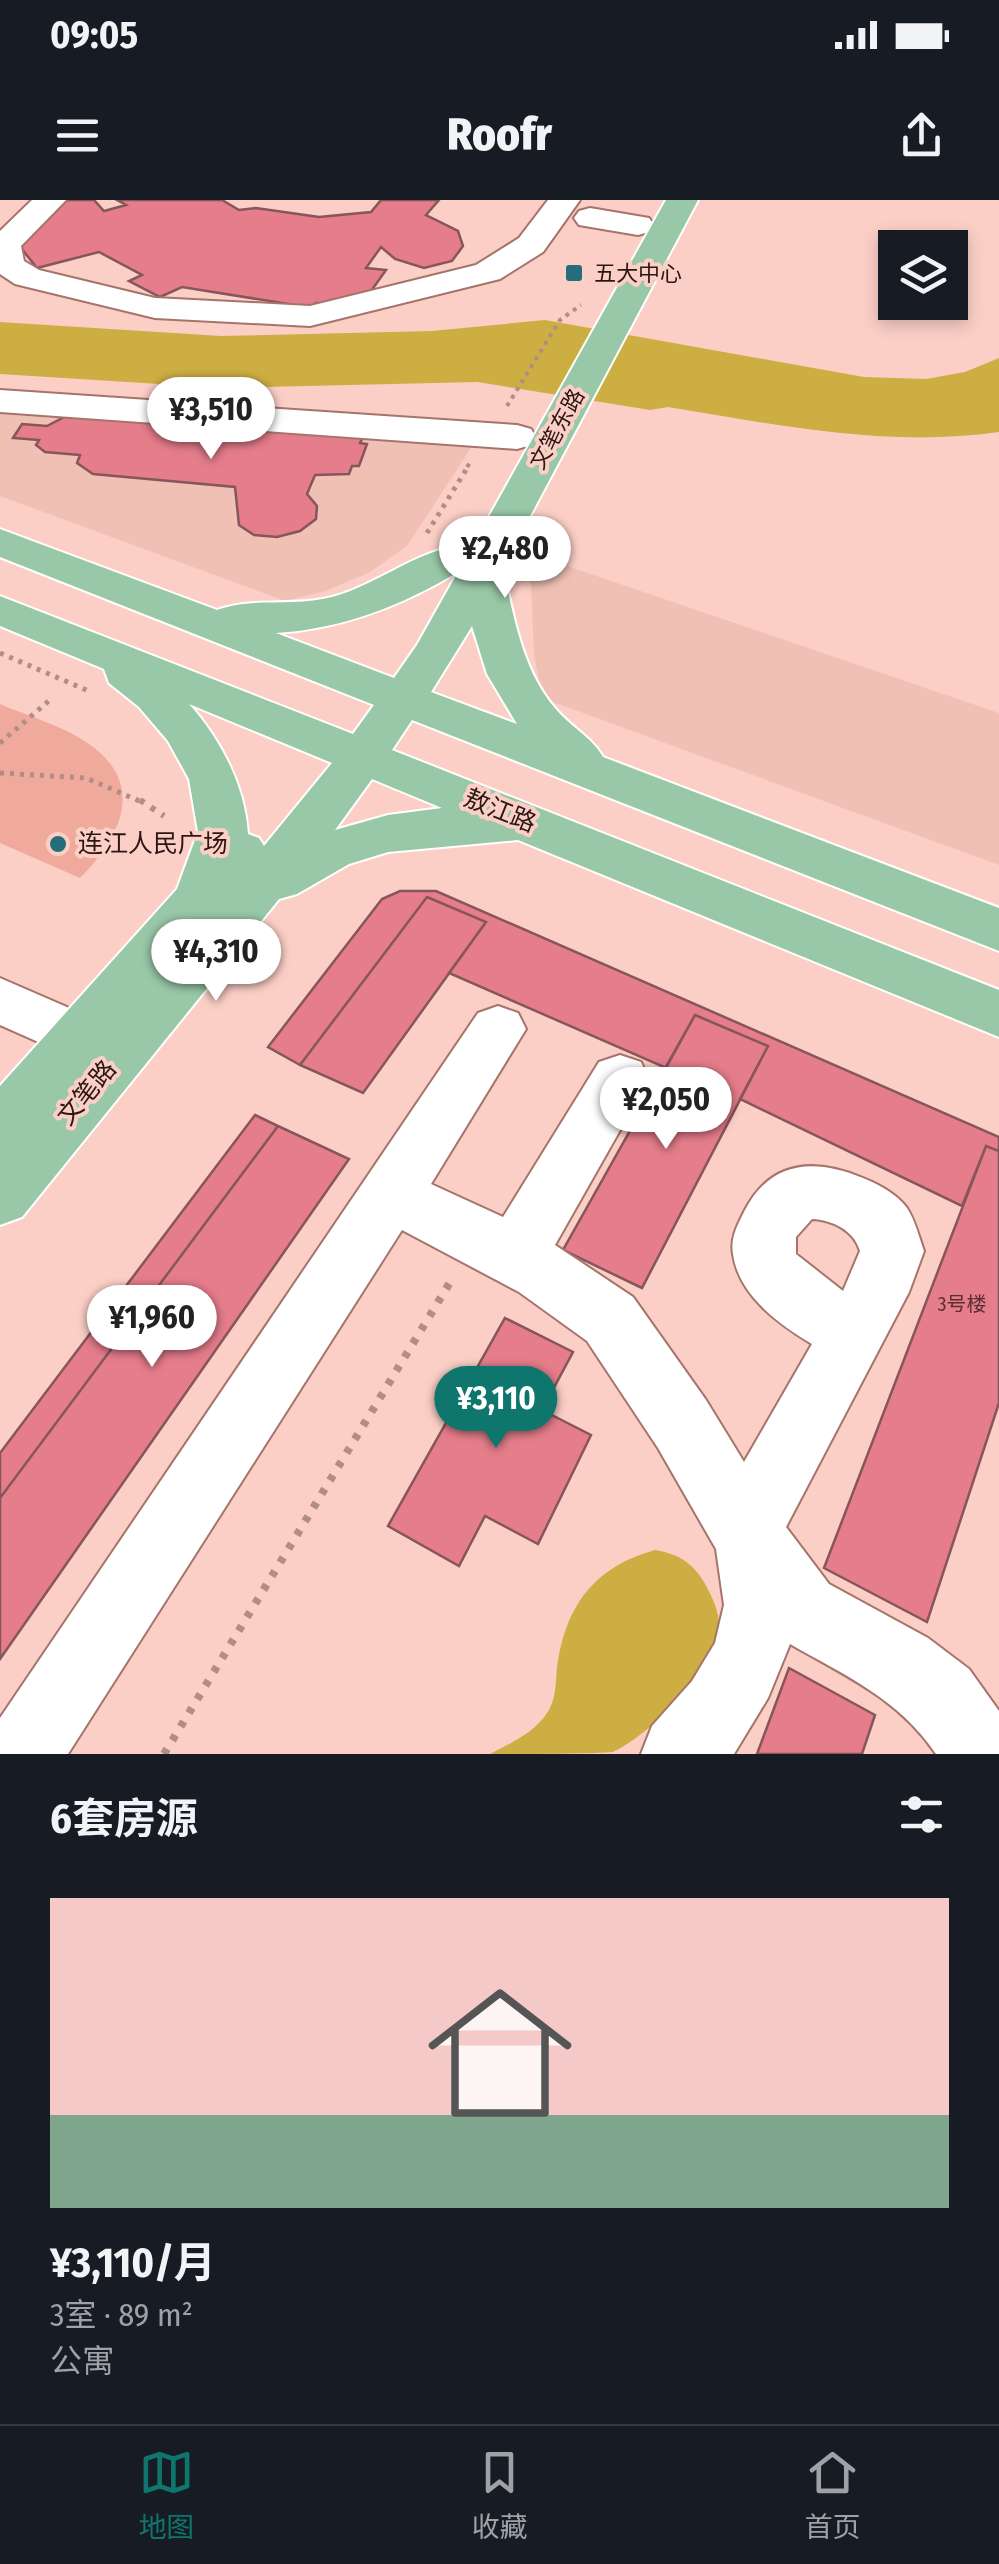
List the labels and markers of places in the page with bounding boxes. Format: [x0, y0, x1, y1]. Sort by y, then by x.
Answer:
place label: 五大中心 [594, 260, 682, 287]
marker: 五大中心 [563, 262, 585, 284]
pin: ¥3,510 [130, 377, 292, 462]
pin: ¥2,480 [424, 516, 586, 601]
place label: 连江人民广场 [78, 829, 228, 859]
marker: 连江人民广场 [47, 833, 69, 855]
pin: ¥4,310 [135, 919, 297, 1004]
pin: ¥2,050 [585, 1067, 747, 1152]
pin: ¥1,960 [71, 1285, 233, 1370]
pin: ¥3,110 [415, 1366, 577, 1451]

